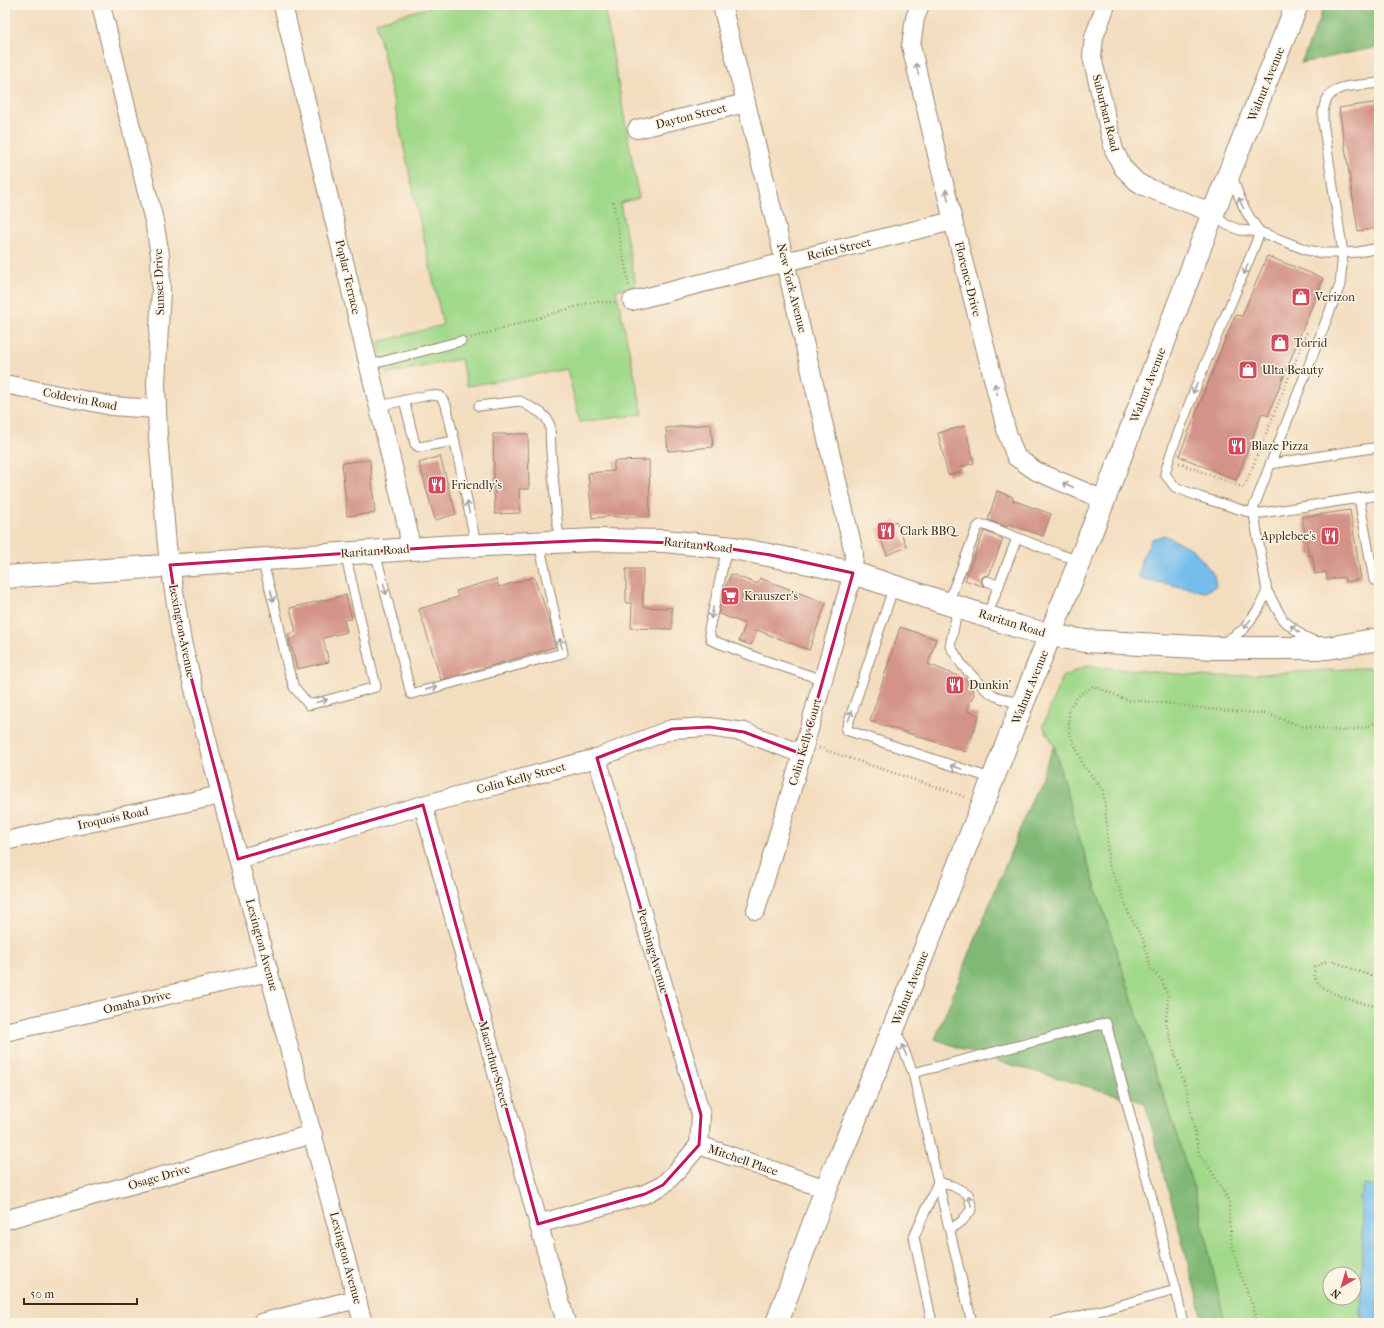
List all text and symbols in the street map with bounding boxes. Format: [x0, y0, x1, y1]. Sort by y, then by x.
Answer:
street label: Walnut Avenue [1244, 45, 1287, 124]
one-way arrow [912, 63, 920, 76]
street label: Suburban Road [1090, 73, 1122, 154]
street label: Dayton Street [654, 100, 729, 132]
one-way arrow [942, 189, 950, 202]
one-way arrow [1237, 198, 1244, 210]
street label: Reifel Street [806, 235, 873, 263]
street label: Poplar Terrace [333, 238, 363, 316]
street label: Florence Drive [952, 240, 984, 318]
street label: New York Avenue [774, 242, 810, 334]
street label: Sunset Drive [151, 248, 167, 315]
one-way arrow [1242, 262, 1250, 274]
shop icon: Verizon [1290, 286, 1312, 308]
place label: Verizon [1314, 290, 1355, 304]
shop icon: Torrid [1269, 332, 1291, 354]
place label: Torrid [1294, 336, 1328, 350]
street label: Walnut Avenue [1127, 346, 1169, 425]
shop icon: Ulta Beauty [1237, 359, 1259, 381]
place label: Ulta Beauty [1262, 363, 1324, 377]
one-way arrow [1191, 382, 1199, 394]
one-way arrow [991, 383, 999, 396]
street label: Coldevin Road [42, 385, 119, 413]
restaurant icon: Blaze Pizza [1226, 435, 1248, 457]
place label: Blaze Pizza [1251, 439, 1309, 453]
restaurant icon: Friendly's [426, 474, 448, 496]
place label: Friendly's [451, 478, 503, 492]
one-way arrow [1062, 481, 1074, 488]
one-way arrow [464, 501, 472, 514]
restaurant icon: Clark BBQ [875, 520, 897, 542]
place label: Clark BBQ [900, 524, 959, 538]
restaurant icon: Applebee's [1319, 525, 1341, 547]
place label: Applebee's [1260, 529, 1317, 543]
street label: Raritan Road [663, 534, 734, 556]
street label: Raritan Road [340, 542, 410, 560]
one-way arrow [381, 582, 389, 595]
street label: Lexington Avenue [166, 583, 198, 679]
supermarket icon: Krauszer's [719, 585, 741, 607]
place label: Krauszer's [744, 589, 798, 603]
one-way arrow [269, 590, 276, 603]
one-way arrow [708, 606, 716, 619]
street label: Raritan Road [977, 606, 1048, 640]
one-way arrow [1243, 619, 1252, 630]
one-way arrow [1289, 625, 1300, 633]
one-way arrow [557, 638, 565, 651]
street label: Walnut Avenue [1008, 648, 1051, 727]
restaurant icon: Dunkin' [944, 674, 966, 696]
place label: Dunkin' [969, 678, 1012, 692]
one-way arrow [426, 684, 439, 691]
street label: Colin Kelly Court [786, 696, 824, 787]
one-way arrow [315, 697, 328, 705]
one-way arrow [847, 711, 855, 723]
street label: Colin Kelly Street [475, 759, 568, 797]
one-way arrow [950, 763, 963, 770]
street label: Iroquois Road [76, 804, 150, 832]
street label: Lexington Avenue [243, 897, 281, 993]
street label: Pershing Avenue [634, 907, 672, 995]
street label: Walnut Avenue [888, 949, 931, 1028]
street label: Omaha Drive [102, 987, 172, 1017]
street label: Macarthur Street [476, 1019, 513, 1110]
one-way arrow [900, 1044, 907, 1056]
street label: Mitchell Place [706, 1141, 780, 1179]
street label: Osage Drive [126, 1161, 192, 1193]
one-way arrow [965, 1194, 973, 1207]
street label: Lexington Avenue [327, 1210, 365, 1306]
north arrow [1322, 1266, 1362, 1306]
scale bar [24, 1280, 137, 1306]
text: N [1328, 1285, 1343, 1301]
text: 50 m [30, 1287, 54, 1301]

